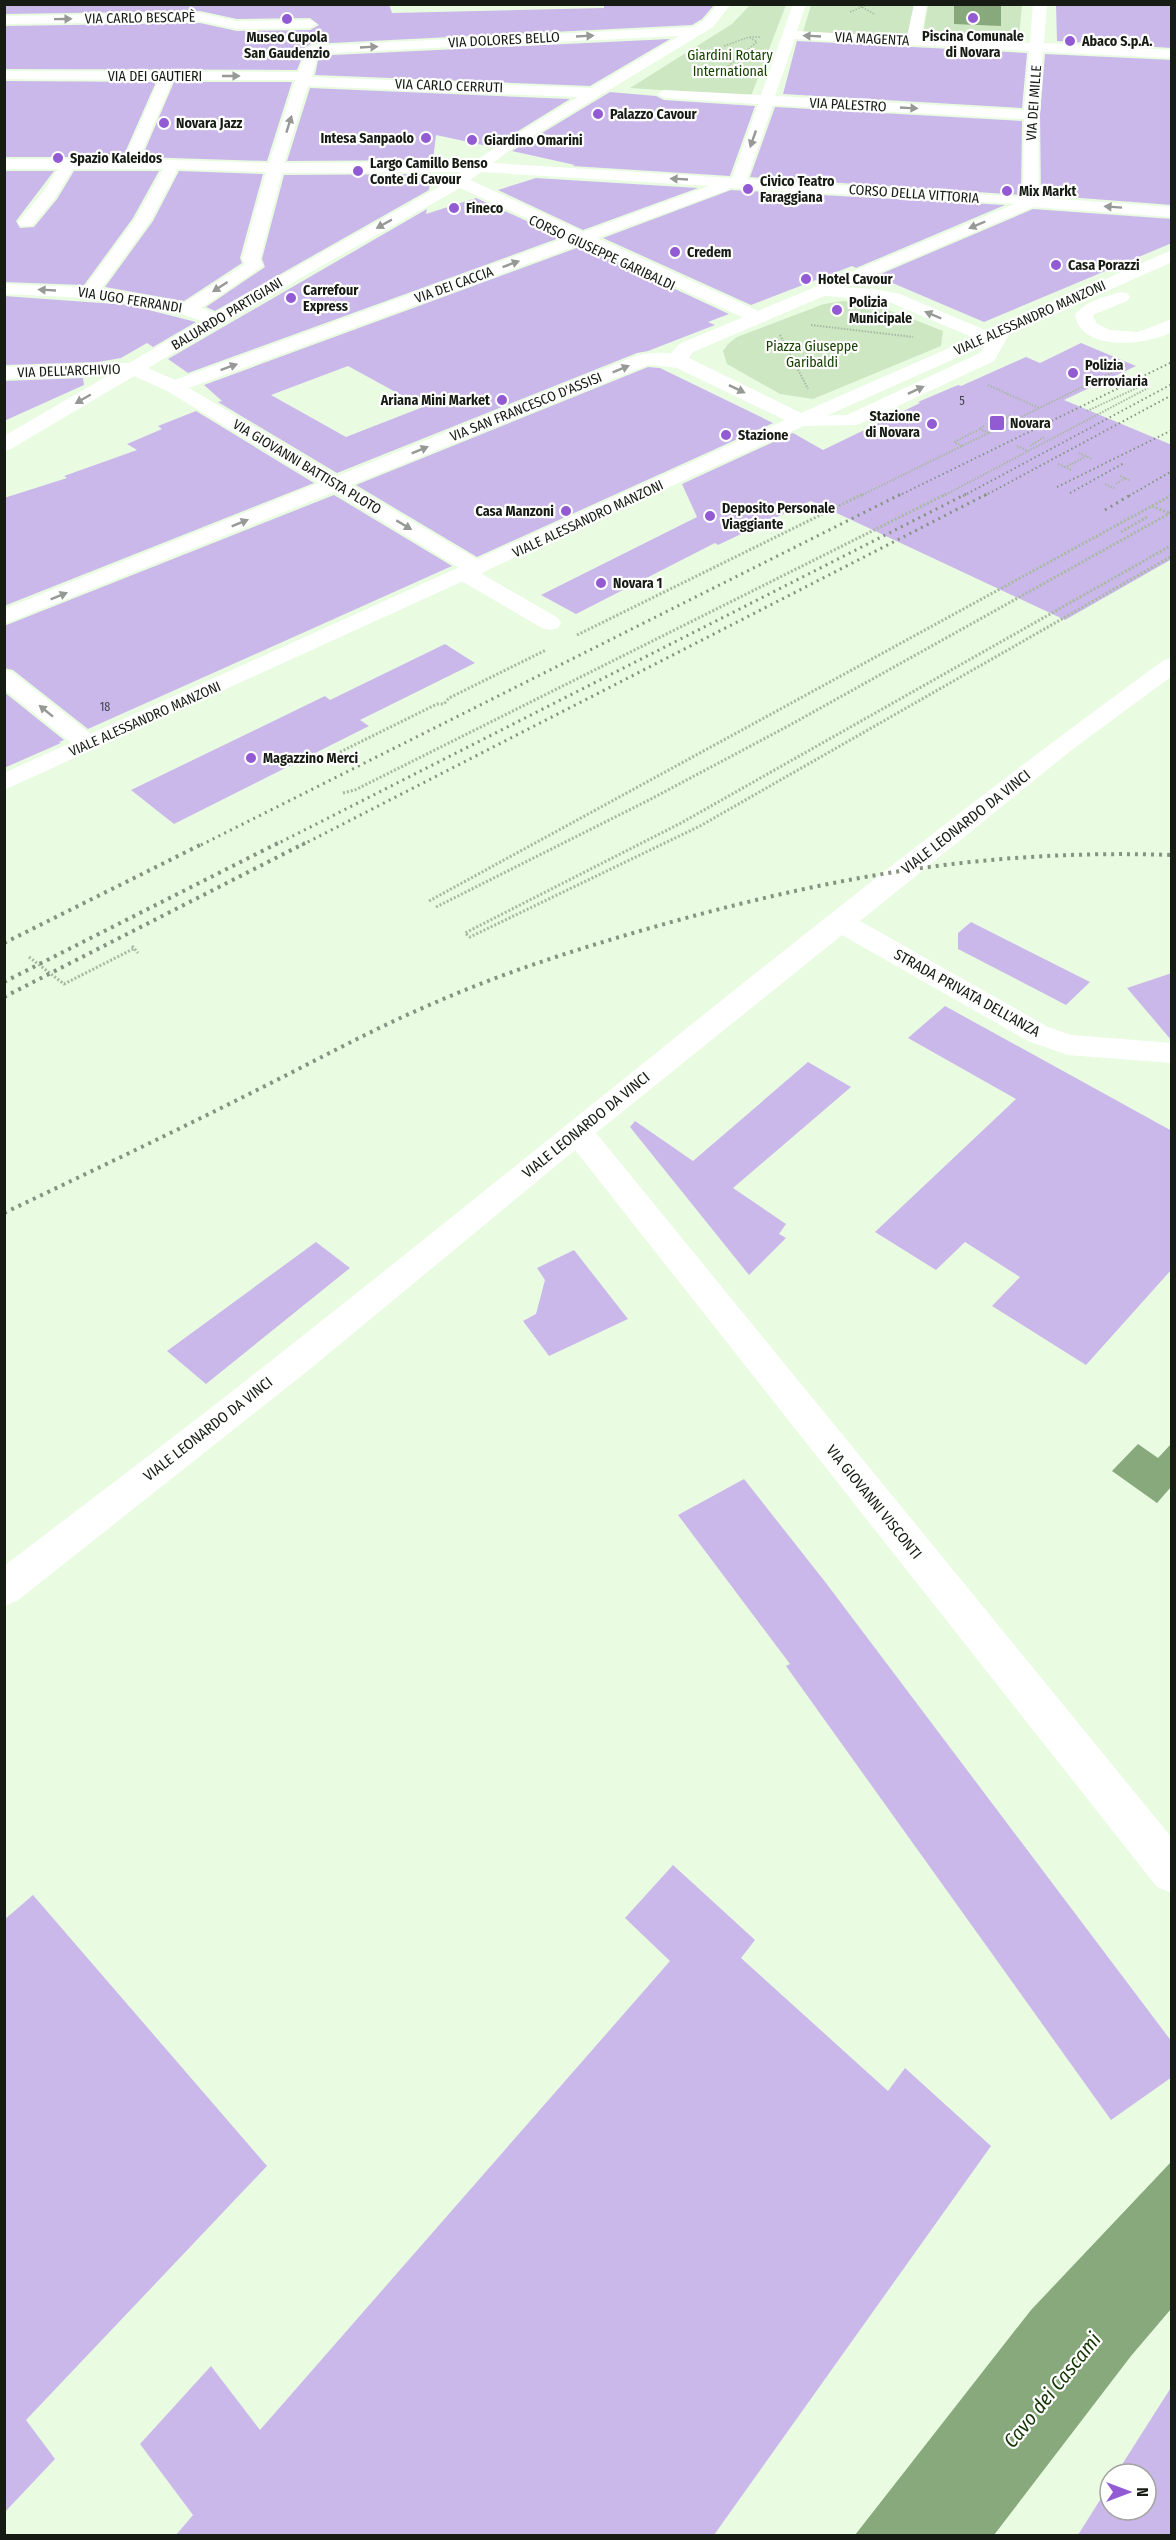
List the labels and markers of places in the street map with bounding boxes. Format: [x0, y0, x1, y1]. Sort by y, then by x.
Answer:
marker: Piscina Comunale di Novara [966, 11, 980, 25]
marker: Museo Cupola San Gaudenzio [280, 12, 294, 26]
place label: Piscina Comunale di Novara [922, 28, 1024, 61]
place label: Museo Cupola San Gaudenzio [244, 29, 331, 62]
place label: Abaco S.p.A. [1081, 33, 1152, 50]
marker: Abaco S.p.A. [1063, 34, 1077, 48]
place label: Palazzo Cavour [610, 106, 698, 123]
marker: Palazzo Cavour [591, 107, 605, 121]
place label: Novara Jazz [176, 115, 242, 132]
marker: Novara Jazz [157, 116, 171, 130]
place label: Intesa Sanpaolo [320, 130, 415, 147]
marker: Intesa Sanpaolo [419, 131, 433, 145]
place label: Giardino Omarini [484, 132, 583, 149]
marker: Giardino Omarini [465, 133, 479, 147]
place label: Spazio Kaleidos [70, 150, 162, 167]
marker: Spazio Kaleidos [51, 151, 65, 165]
place label: Largo Camillo Benso Conte di Cavour [370, 155, 488, 188]
marker: Largo Camillo Benso Conte di Cavour [351, 164, 365, 178]
place label: Civico Teatro Faraggiana [760, 173, 835, 206]
marker: Civico Teatro Faraggiana [741, 182, 755, 196]
place label: Mix Markt [1019, 183, 1077, 200]
marker: Mix Markt [1000, 184, 1014, 198]
place label: Fineco [466, 200, 504, 217]
marker: Fineco [447, 201, 461, 215]
place label: Credem [687, 244, 732, 261]
marker: Credem [668, 245, 682, 259]
place label: Casa Porazzi [1068, 257, 1140, 274]
marker: Casa Porazzi [1049, 258, 1063, 272]
place label: Hotel Cavour [818, 271, 894, 288]
marker: Hotel Cavour [799, 272, 813, 286]
place label: Carrefour Express [303, 282, 359, 315]
marker: Carrefour Express [284, 291, 298, 305]
place label: Polizia Municipale [849, 294, 912, 327]
marker: Polizia Municipale [830, 303, 844, 317]
place label: Polizia Ferroviaria [1085, 357, 1148, 390]
marker: Polizia Ferroviaria [1066, 366, 1080, 380]
place label: Ariana Mini Market [380, 392, 491, 409]
marker: Ariana Mini Market [495, 393, 509, 407]
place label: Stazione di Novara [865, 408, 920, 441]
marker: Novara [988, 414, 1006, 432]
place label: Novara [1010, 415, 1051, 432]
marker: Stazione di Novara [925, 417, 939, 431]
place label: Stazione [738, 427, 788, 444]
marker: Stazione [719, 428, 733, 442]
place label: Deposito Personale Viaggiante [721, 500, 835, 533]
place label: Casa Manzoni [475, 503, 554, 520]
marker: Casa Manzoni [559, 504, 573, 518]
marker: Deposito Personale Viaggiante [703, 509, 717, 523]
place label: Novara 1 [613, 575, 663, 592]
marker: Novara 1 [594, 576, 608, 590]
place label: Magazzino Merci [263, 750, 359, 767]
marker: Magazzino Merci [244, 751, 258, 765]

